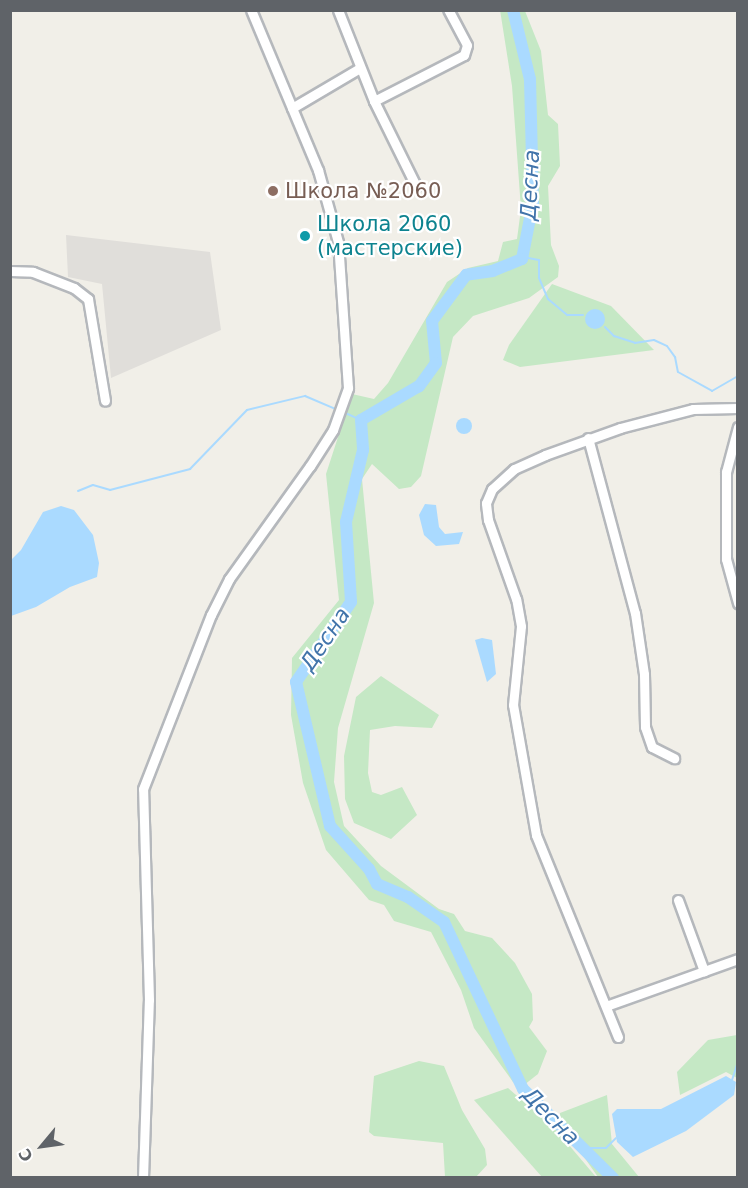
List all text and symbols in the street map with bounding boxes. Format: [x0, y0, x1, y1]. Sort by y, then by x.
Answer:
water label: Десна [515, 149, 545, 221]
place label: Школа №2060 [285, 178, 441, 204]
marker: Школа №2060 [266, 184, 280, 198]
place label: Школа 2060 (мастерские) [317, 211, 463, 261]
marker: Школа 2060 (мастерские) [298, 229, 312, 243]
water label: Десна [294, 602, 356, 676]
water label: Десна [517, 1081, 585, 1151]
north arrow [12, 1116, 72, 1176]
text: С [15, 1145, 37, 1165]

